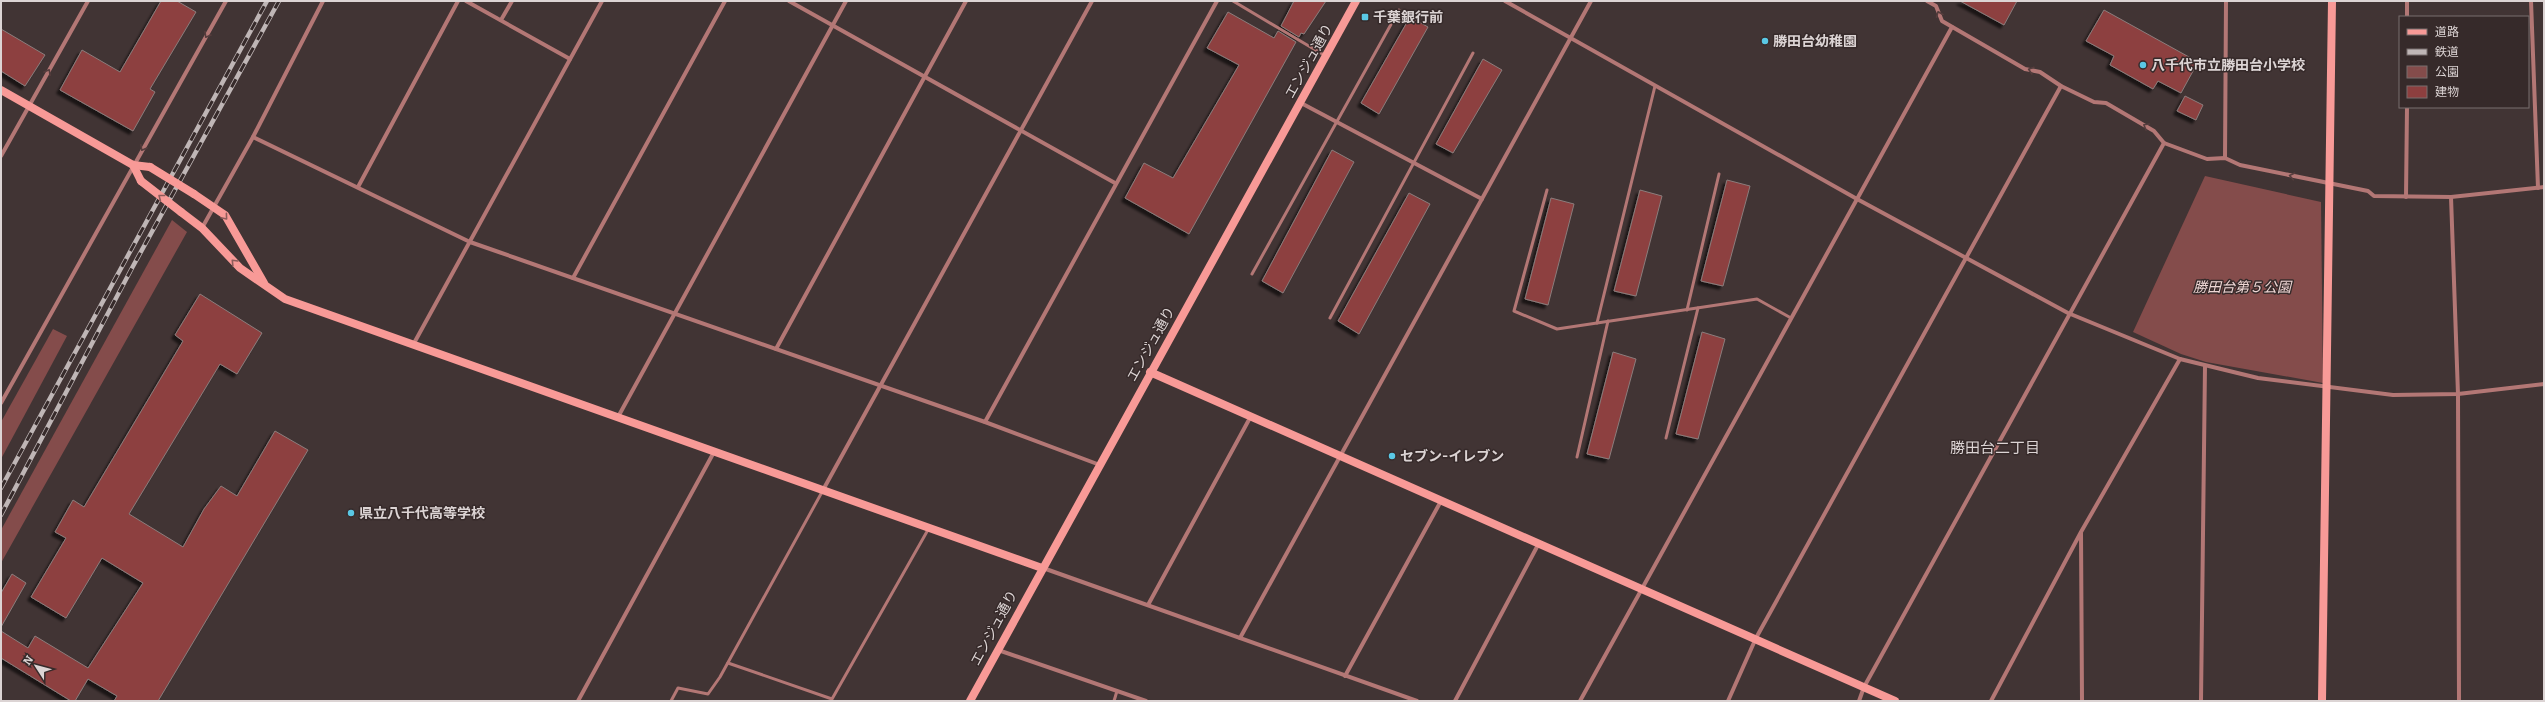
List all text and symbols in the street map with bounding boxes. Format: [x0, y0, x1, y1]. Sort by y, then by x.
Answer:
place label: 千葉銀行前 [1373, 9, 1443, 26]
one-way arrow [1936, 10, 1944, 17]
marker: 千葉銀行前 [1360, 12, 1370, 22]
legend [2399, 16, 2529, 108]
street label: エンジュ通り [1281, 21, 1337, 101]
text: 道路 [2435, 25, 2459, 39]
one-way arrow [204, 31, 211, 38]
place label: 勝田台幼稚園 [1773, 33, 1857, 50]
marker: 勝田台幼稚園 [1760, 36, 1770, 46]
text: 鉄道 [2435, 45, 2459, 59]
place label: 八千代市立勝田台小学校 [2151, 57, 2305, 74]
marker: 八千代市立勝田台小学校 [2138, 60, 2148, 70]
text: 公園 [2435, 65, 2459, 79]
one-way arrow [2027, 66, 2034, 75]
one-way arrow [43, 69, 51, 76]
text: 建物 [2435, 85, 2459, 99]
one-way arrow [2143, 124, 2150, 131]
one-way arrow [140, 144, 147, 151]
one-way arrow [2289, 173, 2295, 181]
one-way arrow [159, 194, 166, 201]
one-way arrow [220, 213, 227, 220]
one-way arrow [231, 259, 239, 267]
park label: 勝田台第５公園 [2193, 279, 2293, 296]
street label: エンジュ通り [1123, 304, 1179, 384]
district label: 勝田台二丁目 [1950, 439, 2040, 457]
place label: セブン-イレブン [1400, 448, 1504, 465]
marker: セブン-イレブン [1387, 451, 1397, 461]
place label: 県立八千代高等学校 [359, 505, 485, 522]
marker: 県立八千代高等学校 [346, 508, 356, 518]
street label: エンジュ通り [967, 587, 1021, 669]
north arrow [16, 646, 56, 686]
text: N [21, 653, 36, 668]

